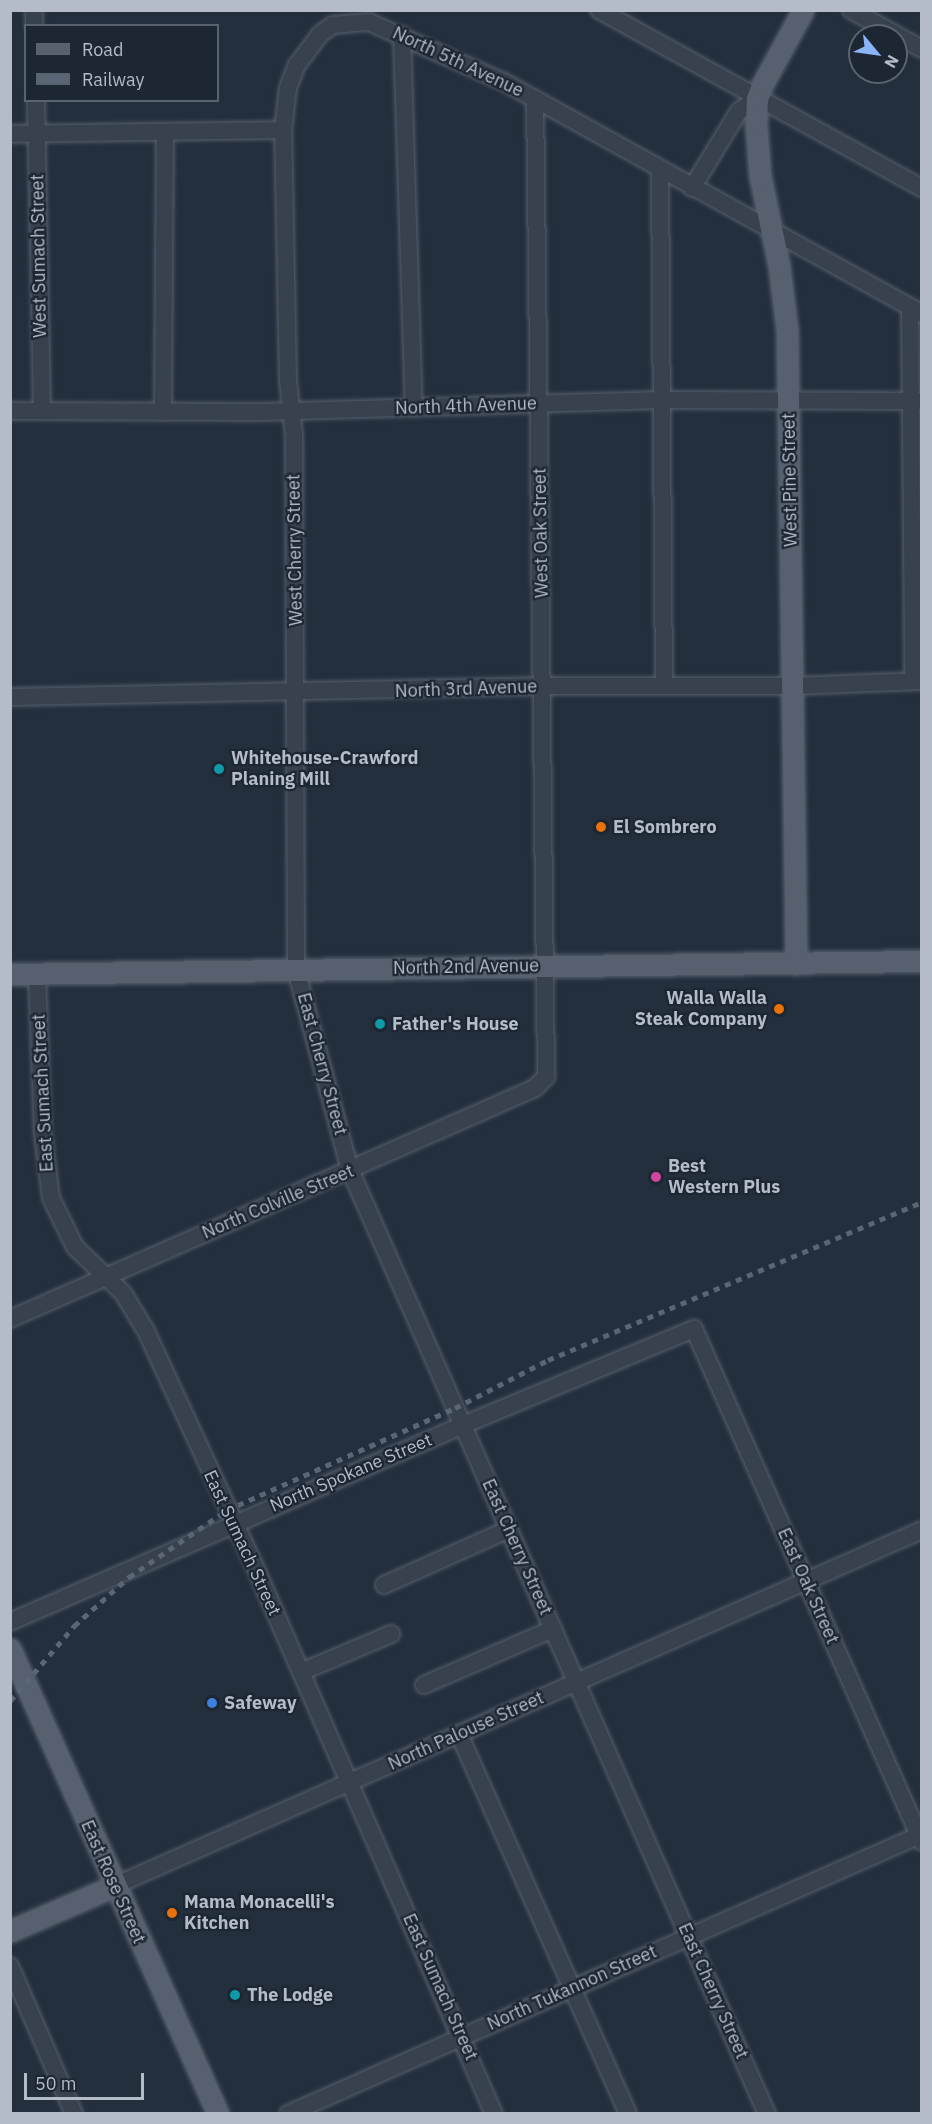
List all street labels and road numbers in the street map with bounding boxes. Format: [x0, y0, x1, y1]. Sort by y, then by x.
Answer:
street label: North 5th Avenue [389, 22, 527, 102]
street label: West Sumach Street [27, 174, 51, 338]
street label: North 4th Avenue [395, 393, 537, 419]
street label: West Pine Street [778, 413, 802, 547]
street label: West Oak Street [529, 468, 553, 598]
street label: West Cherry Street [283, 474, 307, 626]
street label: North 3rd Avenue [394, 676, 538, 702]
street label: North 2nd Avenue [393, 955, 539, 979]
street label: East Cherry Street [293, 990, 351, 1138]
street label: East Sumach Street [28, 1013, 58, 1173]
street label: North Colville Street [199, 1160, 357, 1244]
street label: North Spokane Street [267, 1429, 435, 1517]
street label: East Sumach Street [199, 1467, 285, 1619]
street label: East Cherry Street [477, 1476, 557, 1618]
street label: East Oak Street [773, 1525, 843, 1647]
street label: North Palouse Street [385, 1687, 547, 1775]
street label: East Rose Street [76, 1817, 150, 1947]
street label: East Sumach Street [398, 1910, 482, 2064]
street label: East Cherry Street [673, 1920, 753, 2062]
street label: North Tukannon Street [484, 1941, 660, 2035]

